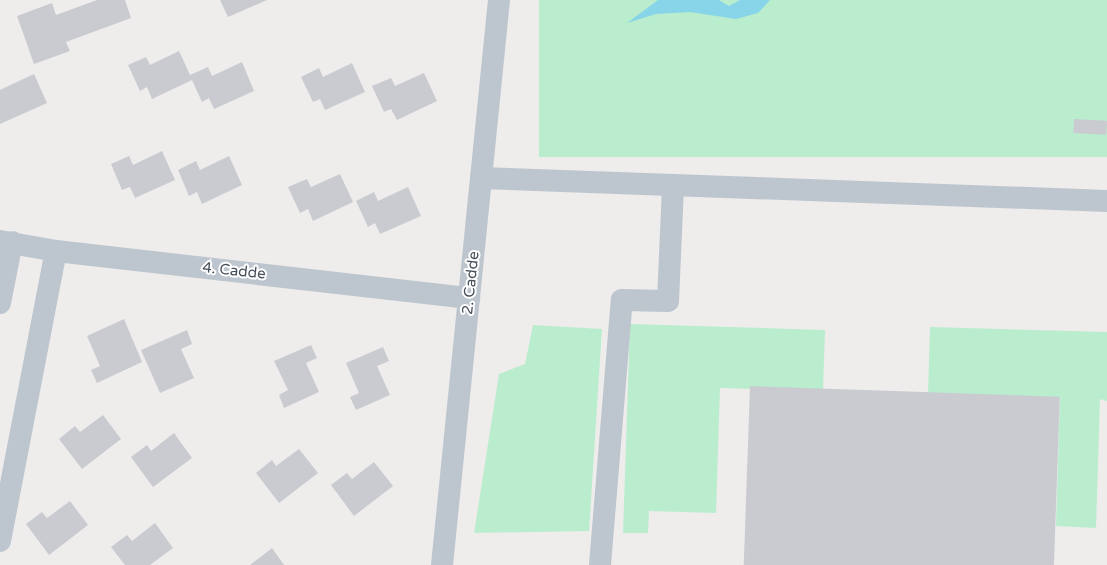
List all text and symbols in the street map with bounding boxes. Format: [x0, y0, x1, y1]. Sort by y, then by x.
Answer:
street label: 2. Cadde [459, 250, 483, 316]
street label: 4. Cadde [201, 259, 267, 283]

